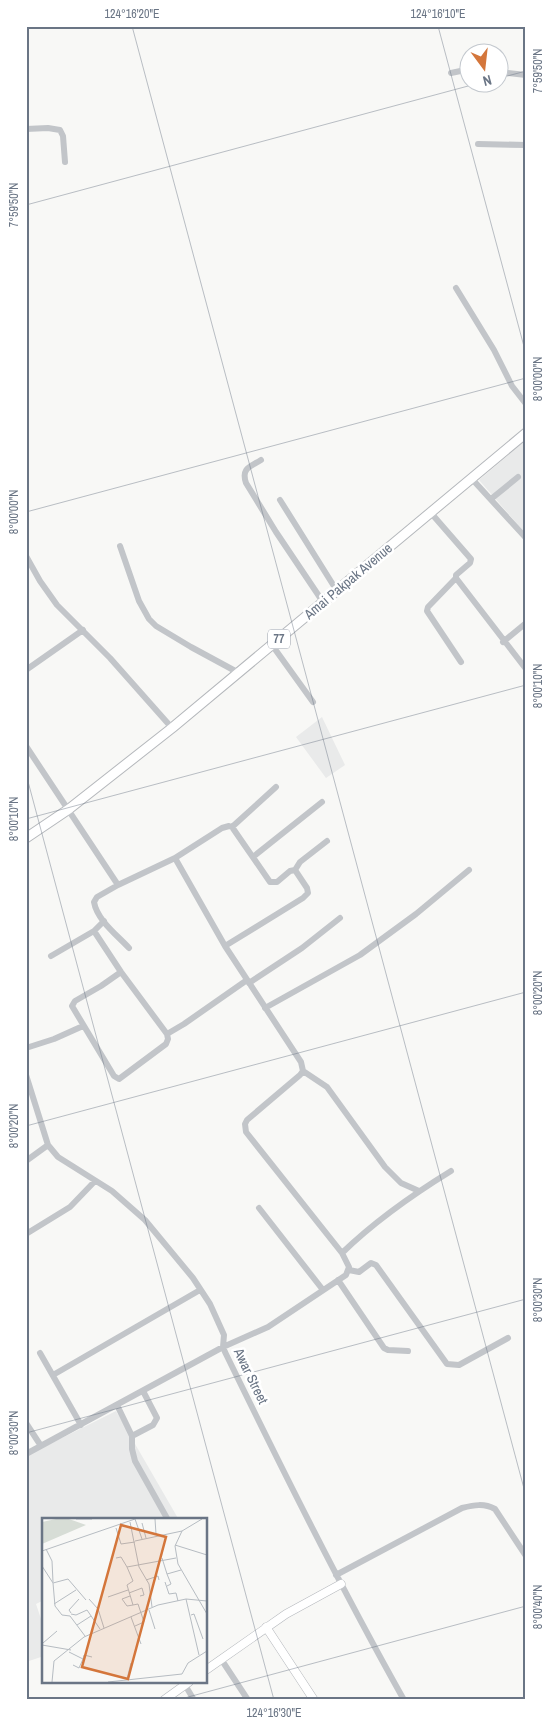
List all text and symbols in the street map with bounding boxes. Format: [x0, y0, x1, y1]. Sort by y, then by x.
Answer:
text: 124°16'20"E [104, 6, 160, 22]
text: 124°16'10"E [410, 6, 466, 22]
north arrow [460, 42, 510, 92]
text: 7°59'50"N [530, 49, 546, 93]
text: N [481, 71, 494, 90]
text: 7°59'50"N [6, 183, 22, 227]
text: 8°00'00"N [530, 357, 546, 401]
text: 8°00'00"N [6, 490, 22, 534]
street label: Amai Pakpak Avenue [299, 539, 396, 624]
road number: 77 [268, 630, 290, 648]
text: 8°00'10"N [530, 664, 546, 708]
text: 8°00'10"N [6, 797, 22, 841]
text: 8°00'20"N [530, 971, 546, 1015]
text: 8°00'20"N [6, 1104, 22, 1148]
text: 8°00'30"N [530, 1278, 546, 1322]
street label: Awar Street [229, 1344, 272, 1407]
text: 8°00'30"N [6, 1411, 22, 1455]
inset map [42, 1518, 208, 1684]
text: 8°00'40"N [530, 1585, 546, 1629]
text: 124°16'30"E [246, 1705, 302, 1721]

